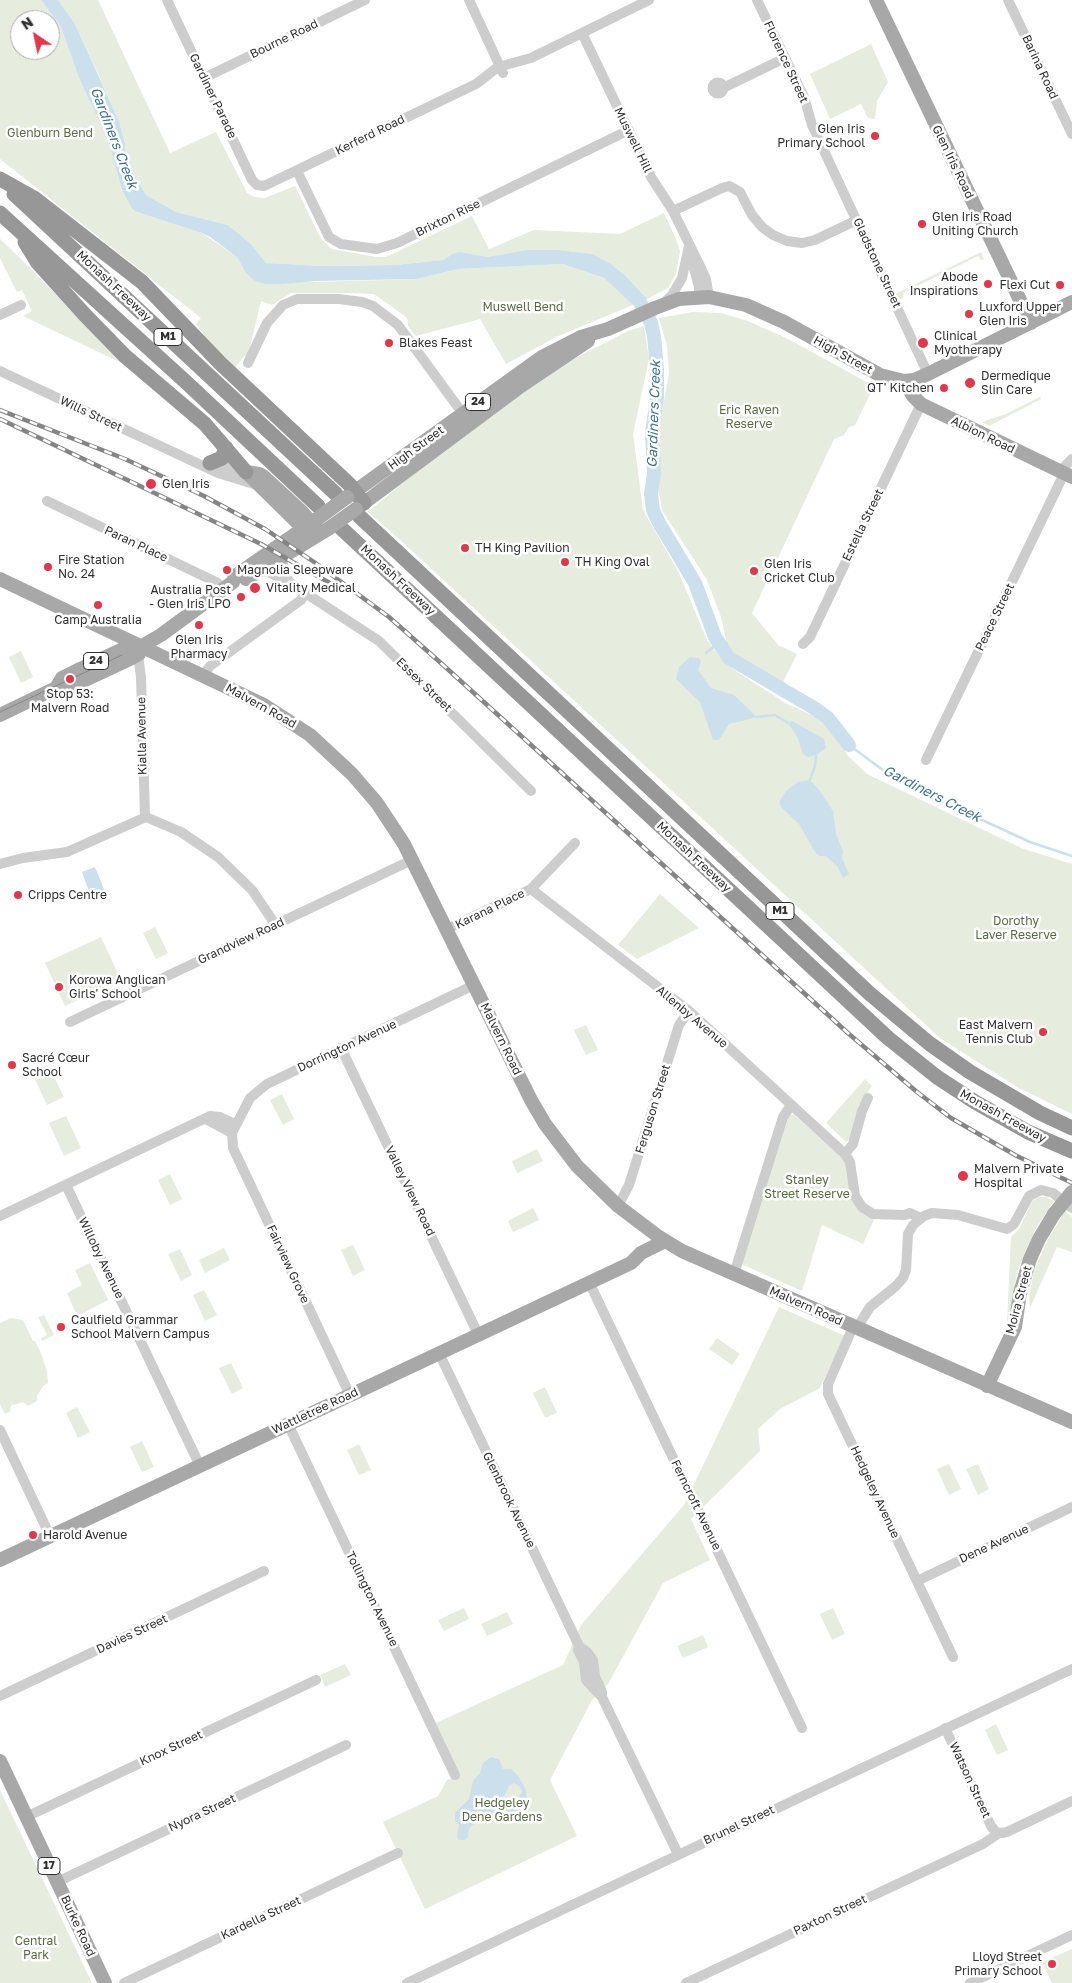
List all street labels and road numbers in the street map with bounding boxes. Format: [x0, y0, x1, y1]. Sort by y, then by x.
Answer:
street label: Bourne Road [248, 16, 320, 62]
street label: Florence Street [761, 19, 811, 105]
street label: Barina Road [1019, 33, 1061, 101]
street label: Gardiner Parade [186, 51, 240, 141]
street label: Muswell Hill [611, 105, 655, 175]
street label: Kerferd Road [333, 112, 407, 158]
street label: Glen Iris Road [929, 123, 977, 201]
street label: Brixton Rise [413, 196, 483, 240]
street label: Gladstone Street [850, 216, 904, 310]
street label: Monash Freeway [74, 248, 154, 324]
road number: M1 [154, 328, 182, 346]
street label: High Street [811, 333, 875, 377]
street label: Wills Street [57, 393, 125, 435]
road number: 24 [466, 394, 490, 411]
street label: Albion Road [949, 413, 1017, 457]
street label: High Street [385, 423, 447, 473]
street label: Estella Street [839, 487, 887, 563]
street label: Paran Place [102, 523, 170, 565]
street label: Monash Freeway [358, 542, 438, 618]
street label: Peace Street [972, 581, 1018, 653]
road number: 24 [84, 652, 108, 669]
street label: Essex Street [393, 655, 455, 715]
street label: Malvern Road [223, 681, 299, 731]
street label: Kialla Avenue [134, 697, 150, 775]
street label: Monash Freeway [654, 819, 734, 895]
street label: Karana Place [453, 886, 527, 932]
road number: M1 [766, 902, 794, 919]
street label: Grandview Road [196, 915, 286, 967]
street label: Allenby Avenue [653, 983, 731, 1051]
street label: Malvern Road [477, 1001, 525, 1077]
street label: Dorrington Avenue [295, 1017, 399, 1075]
street label: Ferguson Street [633, 1063, 673, 1155]
street label: Monash Freeway [957, 1086, 1049, 1146]
street label: Valley View Road [382, 1144, 438, 1238]
street label: Willoby Avenue [75, 1215, 127, 1301]
street label: Fairview Grove [264, 1223, 312, 1305]
street label: Moira Street [1003, 1264, 1035, 1336]
street label: Malvern Road [767, 1283, 845, 1329]
street label: Wattletree Road [270, 1385, 360, 1437]
street label: Hedgeley Avenue [847, 1443, 903, 1541]
street label: Glenbrook Avenue [480, 1450, 538, 1550]
street label: Ferncroft Avenue [668, 1457, 724, 1553]
street label: Dene Avenue [957, 1522, 1031, 1566]
street label: Tollington Avenue [343, 1549, 401, 1649]
street label: Davies Street [94, 1611, 170, 1657]
street label: Knox Street [137, 1727, 205, 1769]
street label: Watson Street [946, 1740, 994, 1820]
street label: Nyora Street [166, 1791, 238, 1835]
street label: Brunel Street [701, 1802, 777, 1848]
road number: 17 [38, 1858, 60, 1874]
street label: Paxton Street [791, 1892, 869, 1938]
street label: Burke Road [58, 1893, 98, 1959]
street label: Kardella Street [219, 1893, 303, 1943]

